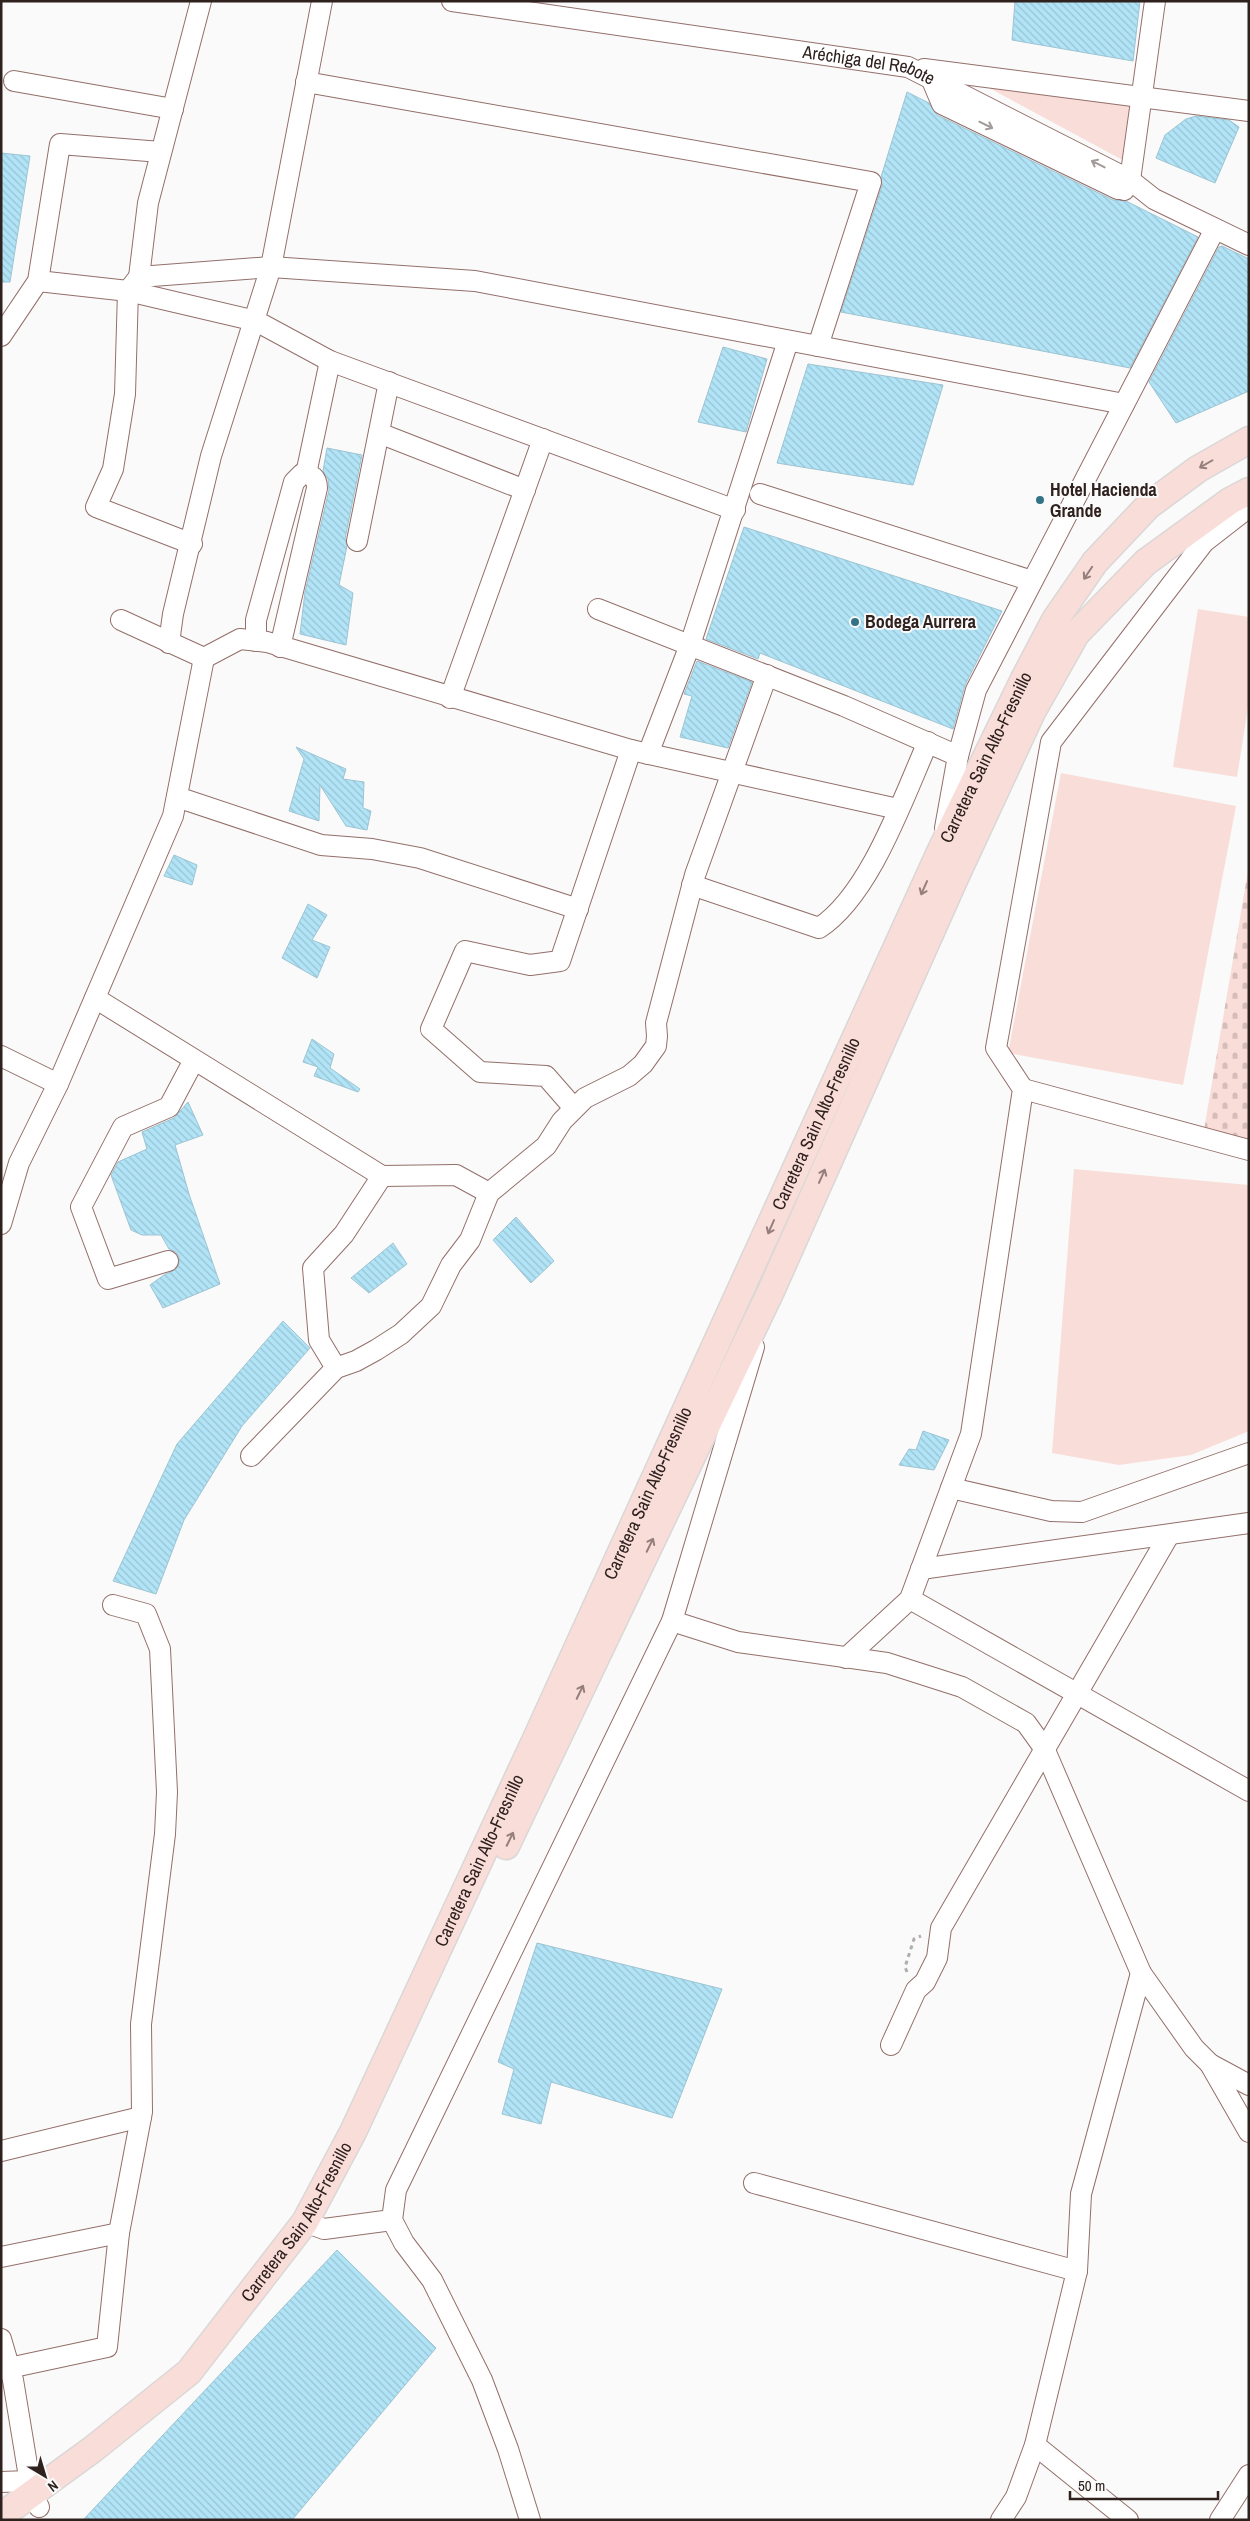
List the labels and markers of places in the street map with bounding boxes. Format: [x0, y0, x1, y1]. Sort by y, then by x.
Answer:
place label: Hotel Hacienda Grande [1050, 477, 1157, 523]
marker: Hotel Hacienda Grande [1034, 494, 1046, 506]
place label: Bodega Aurrera [865, 609, 977, 634]
marker: Bodega Aurrera [849, 616, 861, 628]

